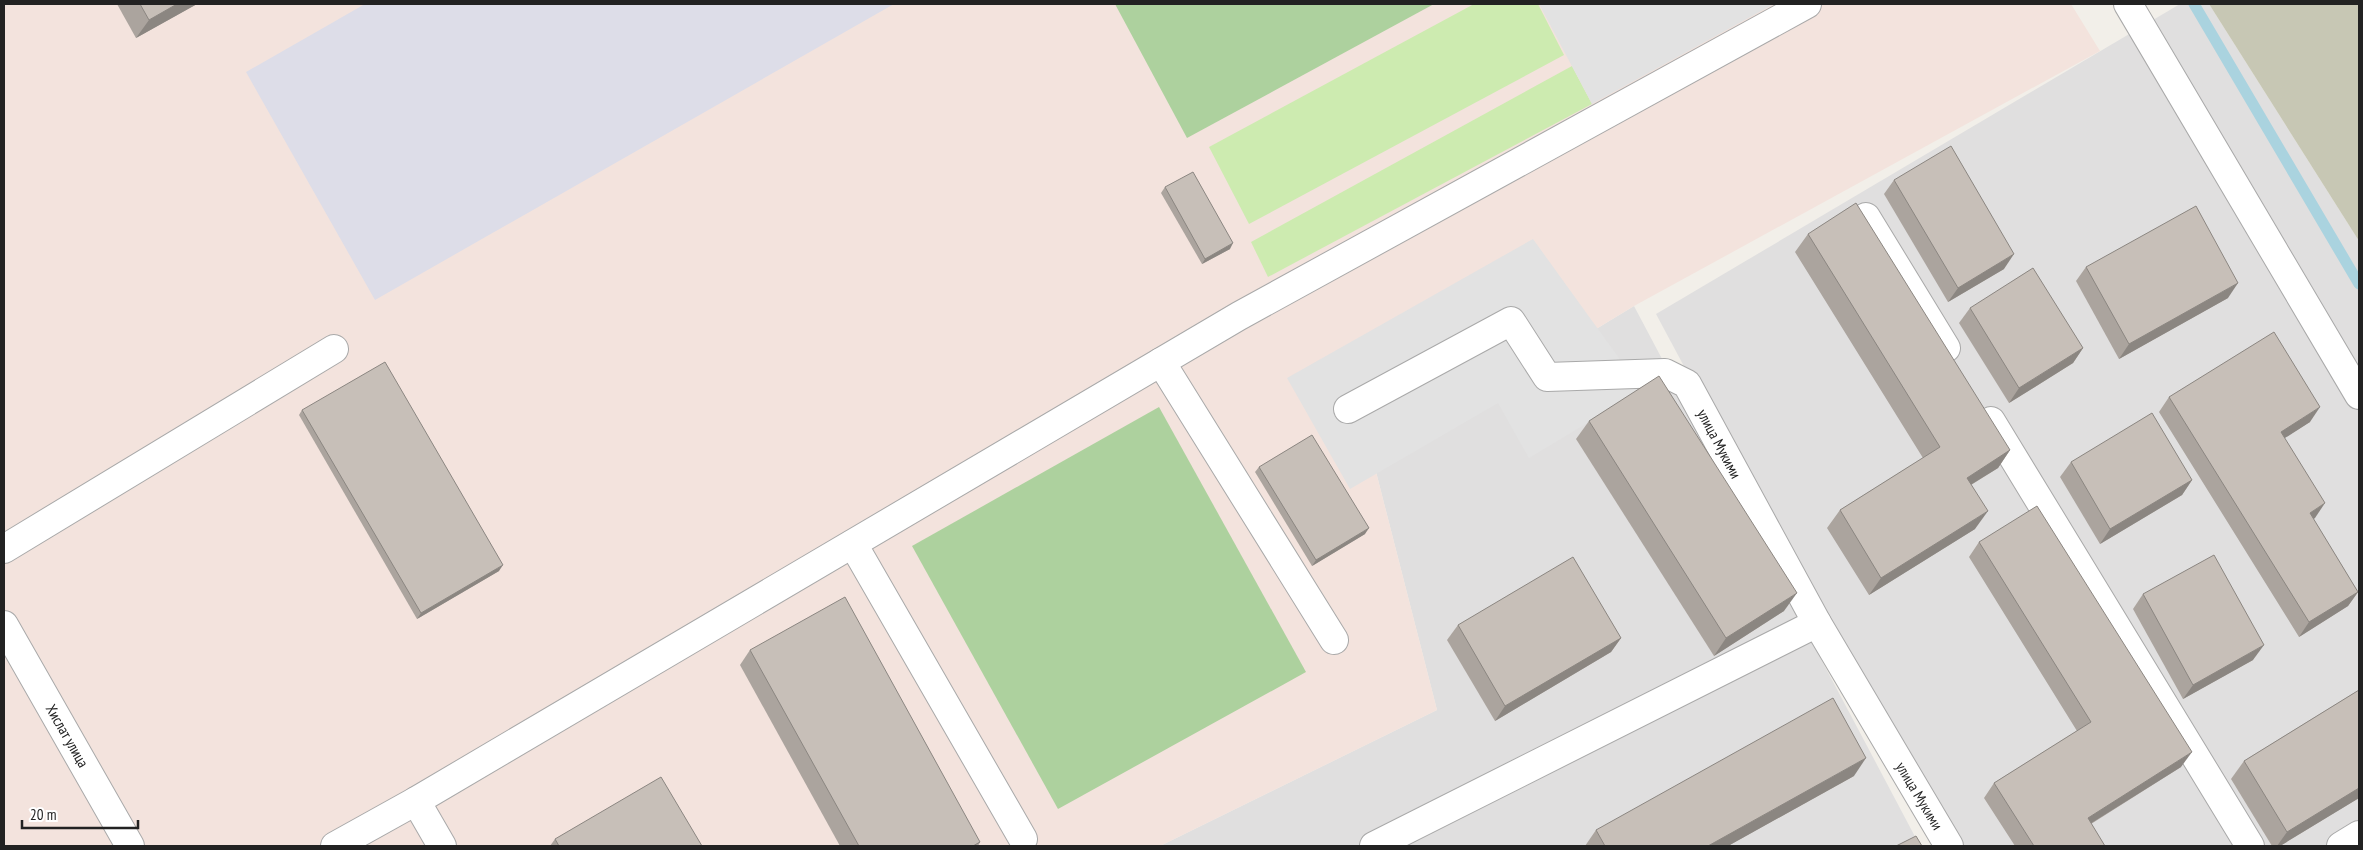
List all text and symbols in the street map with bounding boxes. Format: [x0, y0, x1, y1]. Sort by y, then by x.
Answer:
street label: улица Мукими [1693, 406, 1746, 482]
street label: Хислат улица [42, 701, 93, 771]
street label: улица Мукими [1892, 758, 1947, 833]
scale bar [22, 798, 139, 830]
text: 20 m [30, 805, 56, 824]

